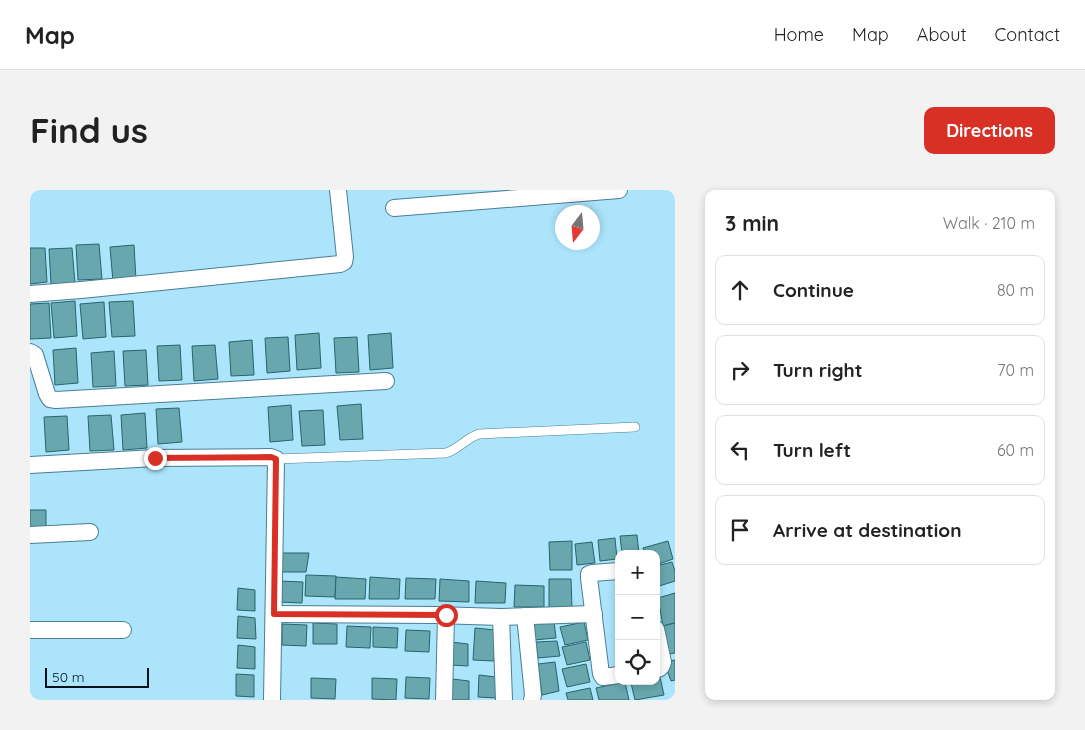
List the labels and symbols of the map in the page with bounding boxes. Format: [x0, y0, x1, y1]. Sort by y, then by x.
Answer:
north arrow [555, 205, 600, 250]
route end [144, 447, 167, 470]
route start [435, 604, 458, 627]
scale bar [45, 665, 149, 688]

